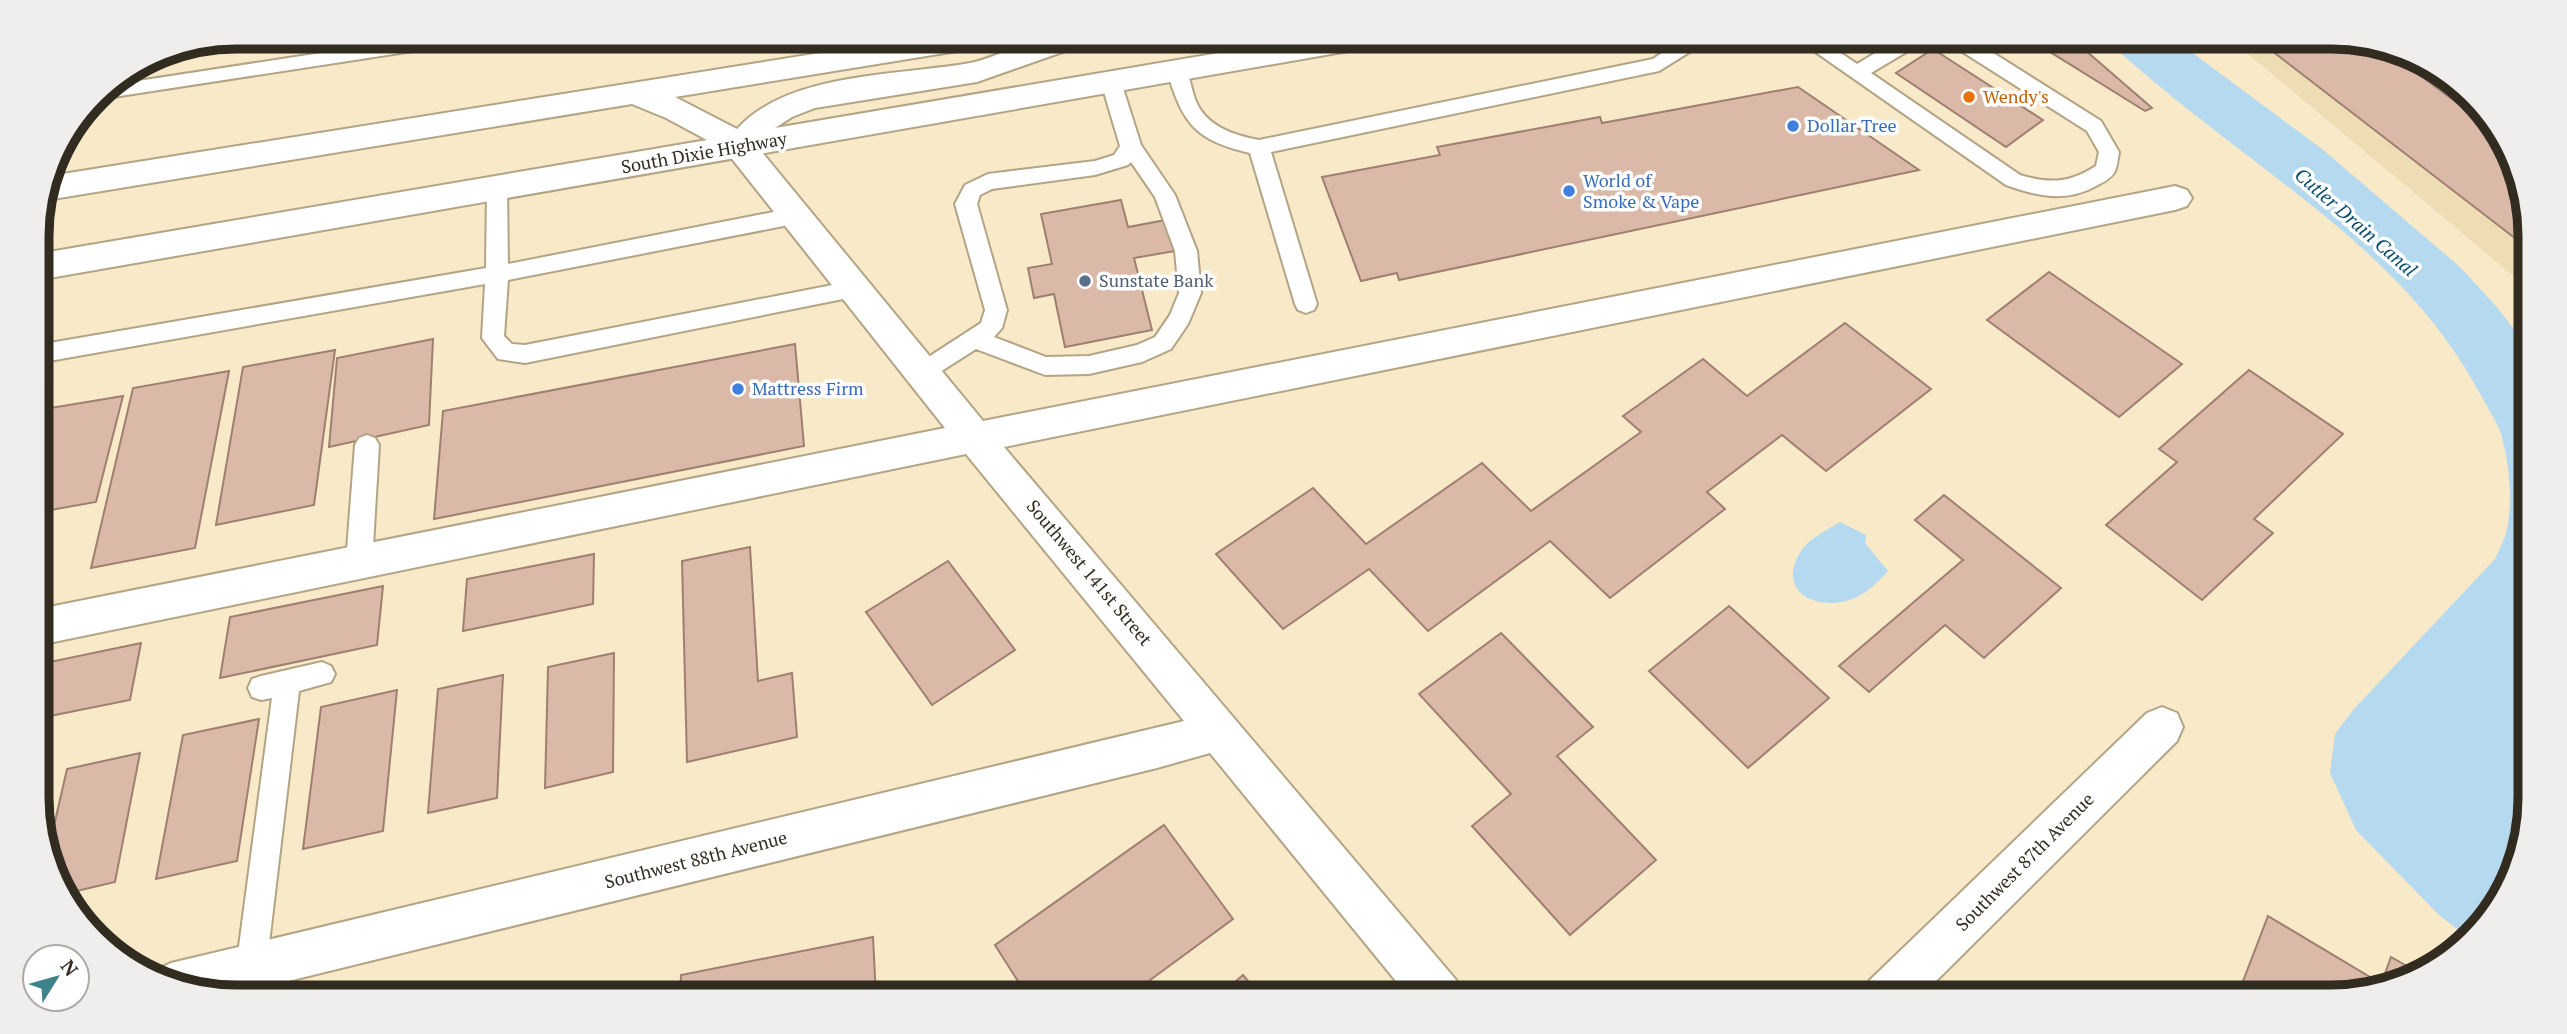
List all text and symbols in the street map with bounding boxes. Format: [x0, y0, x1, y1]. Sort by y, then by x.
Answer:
place label: Wendy's [1983, 84, 2049, 108]
marker: Wendy's [1961, 89, 1977, 105]
place label: Dollar Tree [1807, 113, 1897, 137]
marker: Dollar Tree [1785, 118, 1801, 134]
street label: South Dixie Highway [619, 125, 789, 178]
water label: Cutler Drain Canal [2290, 162, 2423, 282]
place label: World of Smoke & Vape [1583, 168, 1699, 213]
marker: World of Smoke & Vape [1561, 183, 1577, 199]
place label: Sunstate Bank [1099, 268, 1214, 292]
marker: Sunstate Bank [1077, 273, 1093, 289]
place label: Mattress Firm [752, 376, 864, 400]
marker: Mattress Firm [730, 381, 746, 397]
street label: Southwest 141st Street [1022, 494, 1158, 651]
street label: Southwest 87th Avenue [1950, 787, 2099, 936]
street label: Southwest 88th Avenue [602, 825, 790, 893]
north arrow [21, 943, 91, 1013]
text: N [56, 954, 85, 981]

